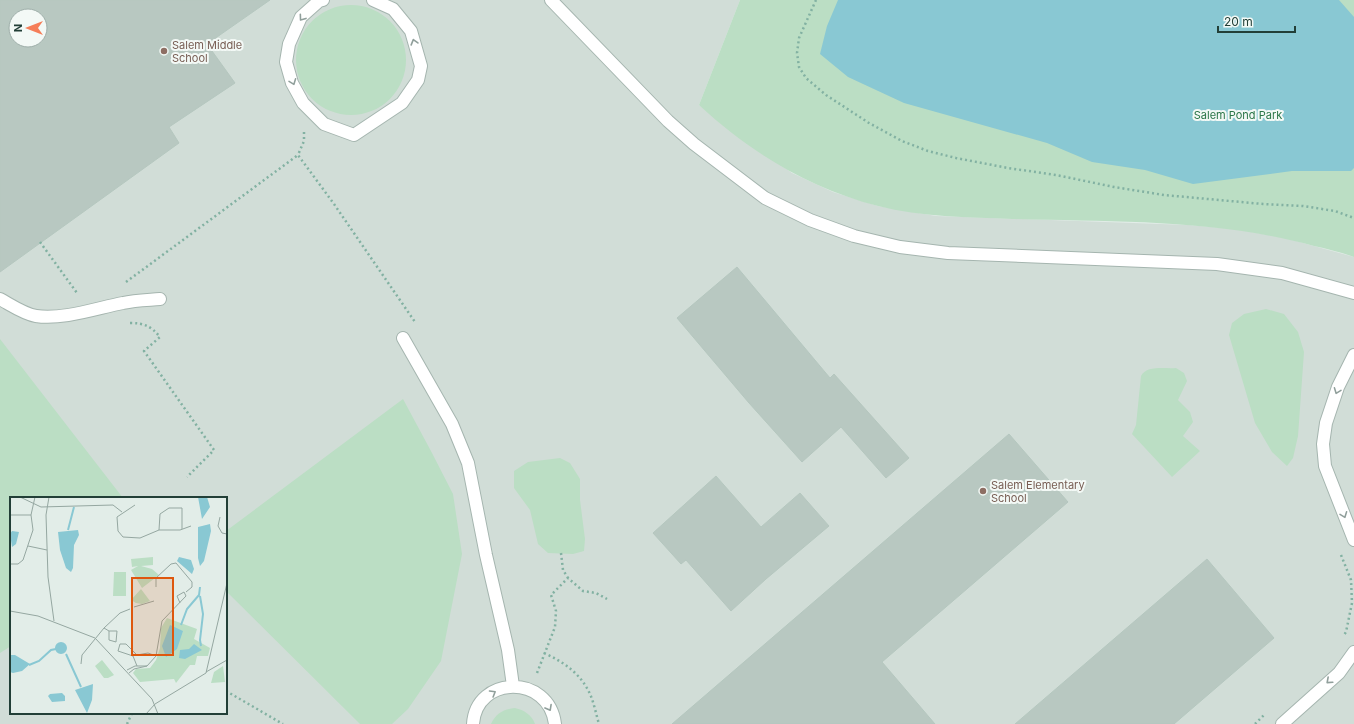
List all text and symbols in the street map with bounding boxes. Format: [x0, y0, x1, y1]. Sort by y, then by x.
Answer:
north arrow [8, 8, 48, 48]
scale bar [1218, 8, 1295, 34]
one-way arrow [300, 14, 307, 21]
text: 20 m [1224, 14, 1253, 29]
text: N [11, 24, 25, 32]
place label: Salem Middle School [172, 38, 242, 65]
one-way arrow [410, 39, 419, 46]
marker: Salem Middle School [159, 46, 169, 56]
one-way arrow [288, 78, 296, 85]
park label: Salem Pond Park [1194, 108, 1282, 122]
one-way arrow [1334, 387, 1342, 394]
place label: Salem Elementary School [991, 478, 1085, 505]
marker: Salem Elementary School [978, 486, 988, 496]
inset map [10, 497, 227, 714]
one-way arrow [1340, 511, 1348, 518]
one-way arrow [1326, 677, 1334, 684]
one-way arrow [489, 690, 496, 697]
one-way arrow [545, 704, 552, 711]

